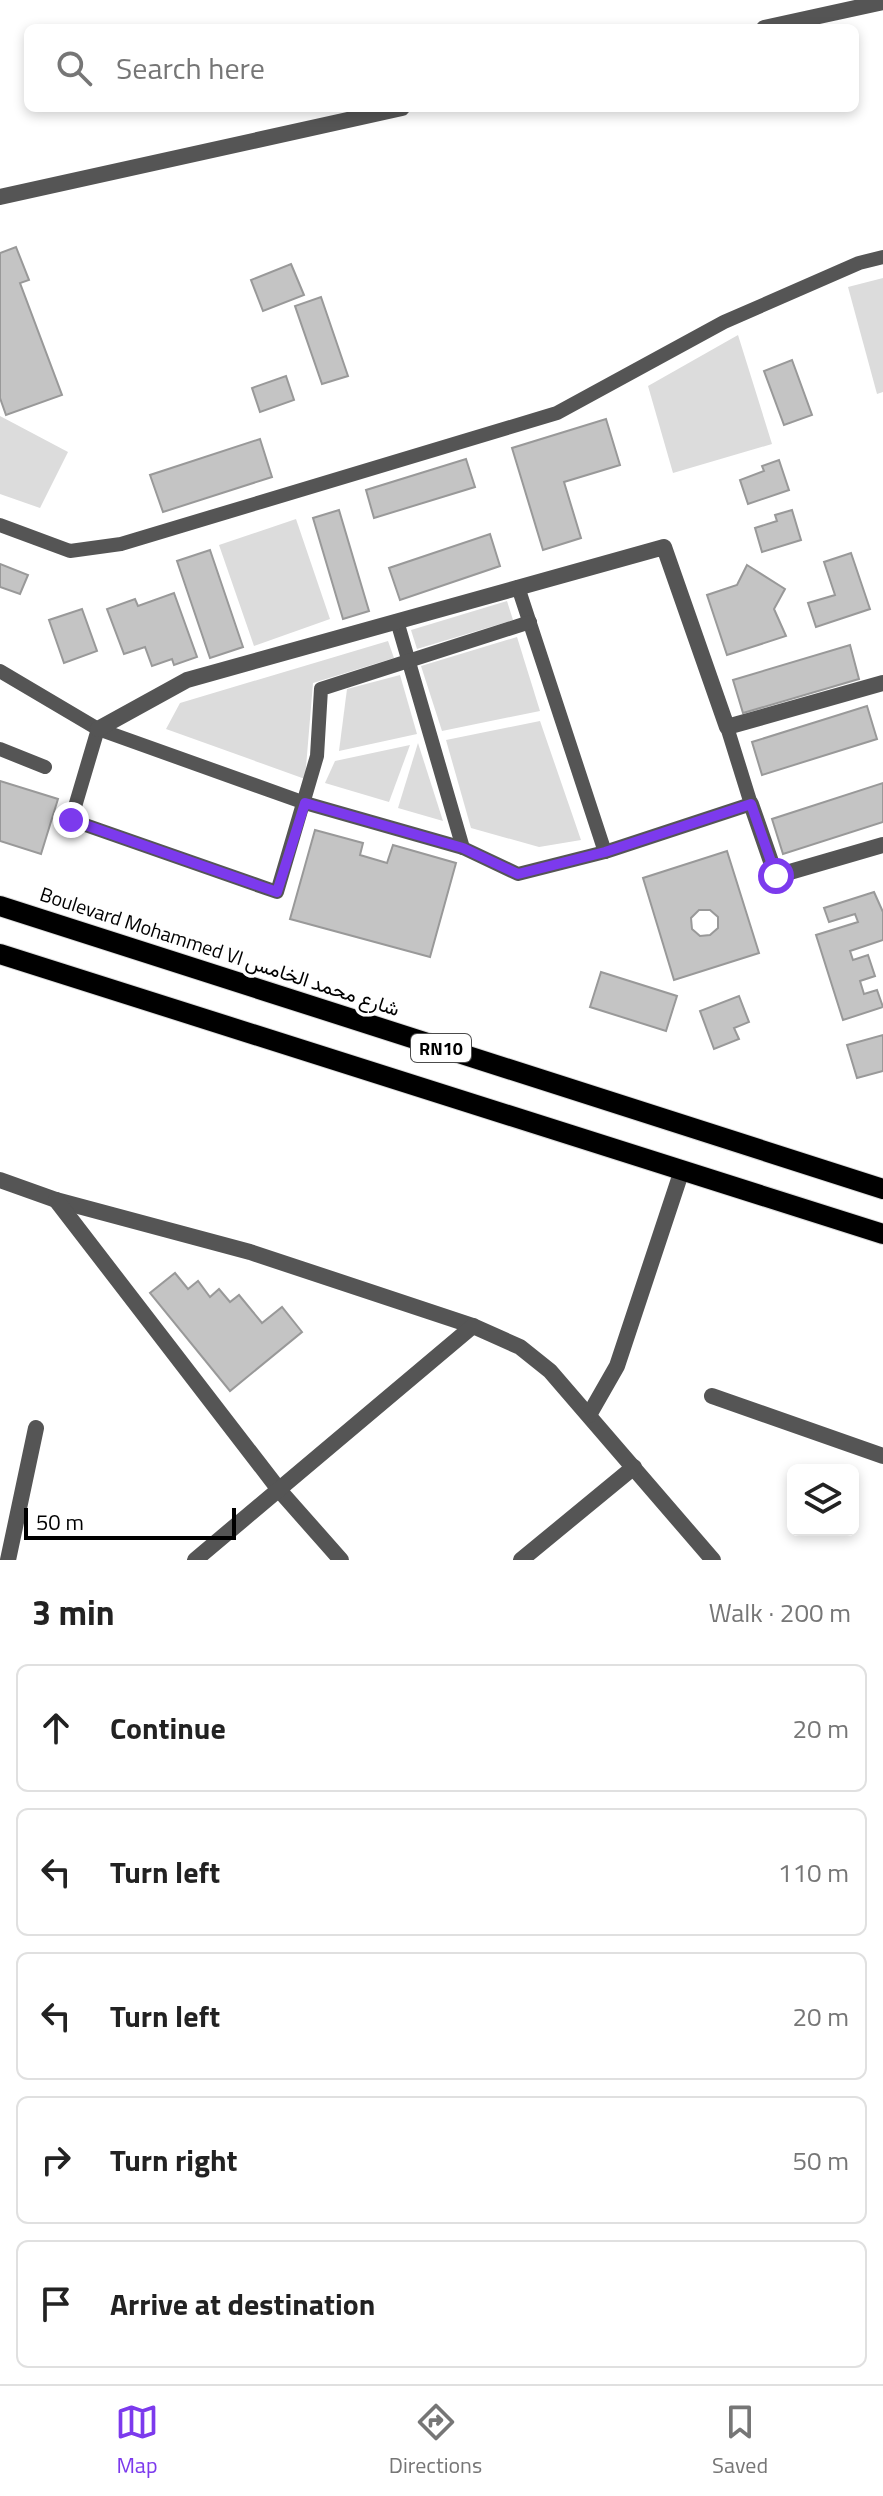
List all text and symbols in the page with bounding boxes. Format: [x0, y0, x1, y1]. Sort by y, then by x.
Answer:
search box [24, 24, 859, 112]
text: Search here [116, 45, 265, 91]
icon: search [52, 46, 96, 90]
route end [53, 802, 89, 838]
route start [758, 858, 794, 894]
street label: Boulevard Mohammed VI شارع محمد الخامس [36, 878, 404, 1024]
road number: RN10 [411, 1034, 471, 1062]
map controls [787, 1464, 859, 1536]
button: layers [787, 1464, 859, 1536]
scale bar [24, 1504, 236, 1540]
text: 50 m [36, 1505, 84, 1539]
text: 3 min [32, 1586, 115, 1638]
text: Walk · 200 m [709, 1593, 851, 1632]
text: Continue [110, 1705, 226, 1751]
icon: ahead [34, 1706, 78, 1750]
text: 20 m [792, 1709, 849, 1748]
text: Turn left [110, 1849, 220, 1895]
icon: left [34, 1850, 78, 1894]
text: 110 m [778, 1853, 849, 1892]
text: Turn left [110, 1993, 220, 2039]
icon: left [34, 1994, 78, 2038]
text: 20 m [792, 1997, 849, 2036]
text: Turn right [110, 2137, 238, 2183]
icon: right [34, 2138, 78, 2182]
text: 50 m [792, 2141, 849, 2180]
text: Arrive at destination [110, 2281, 375, 2327]
icon: arrive [34, 2282, 78, 2326]
tab: Map [115, 2400, 159, 2482]
tab: Directions [389, 2400, 482, 2482]
tab: Saved [712, 2400, 768, 2482]

